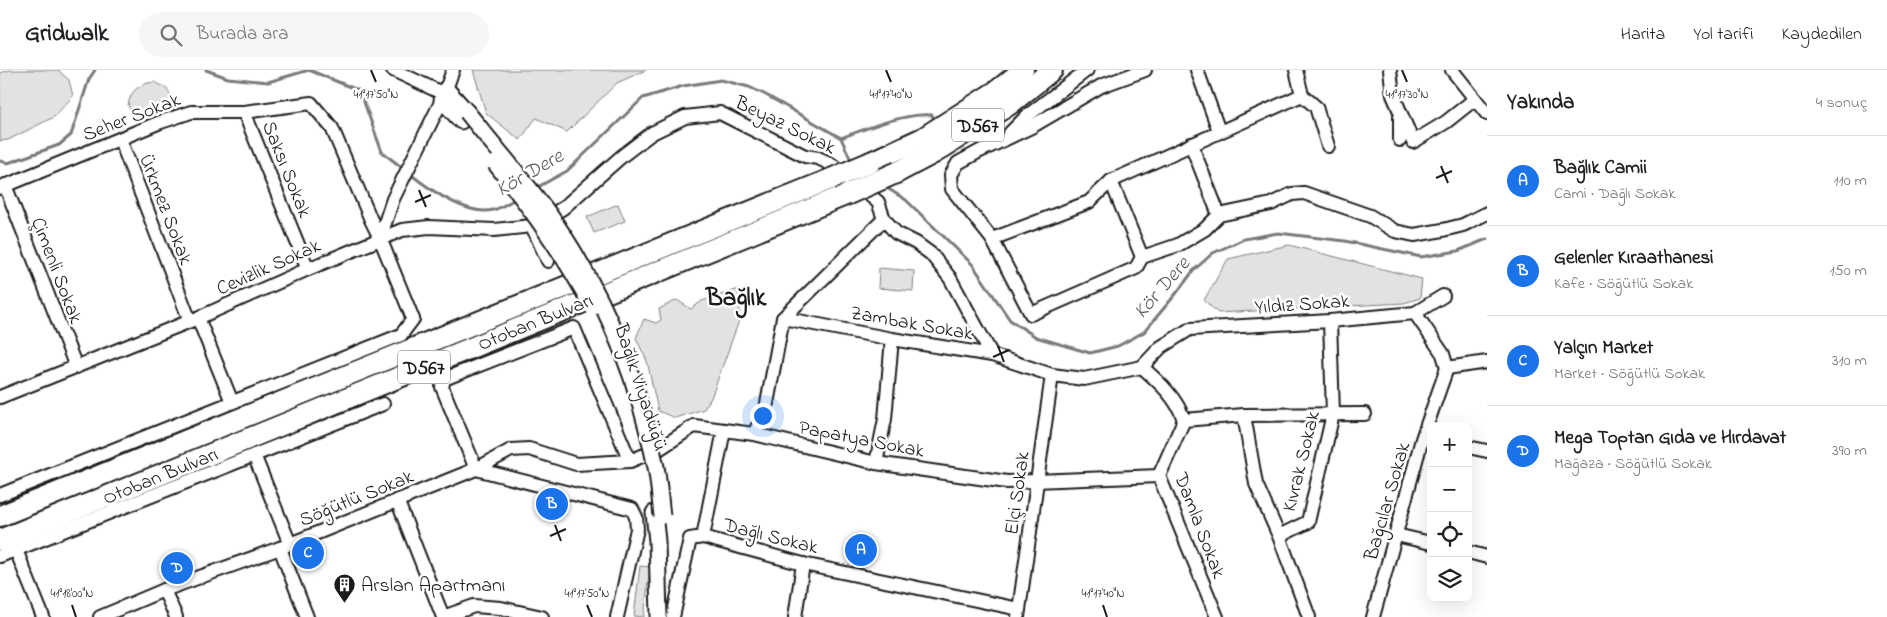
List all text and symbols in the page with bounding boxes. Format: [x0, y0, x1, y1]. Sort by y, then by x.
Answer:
search box [139, 12, 489, 57]
text: Gridwalk [25, 17, 109, 52]
icon: search [157, 21, 185, 49]
text: Burada ara [197, 21, 288, 48]
text: Harita [1620, 22, 1665, 48]
text: Yol tarifi [1693, 22, 1754, 48]
text: Kaydedilen [1782, 22, 1862, 48]
street label: Seher Sokak [79, 86, 185, 150]
text: 41°17'50"N [354, 86, 398, 104]
text: 41°17'40"N [869, 86, 913, 104]
text: 41°17'30"N [1385, 86, 1429, 104]
text: Yakında [1507, 88, 1574, 118]
street label: Beyaz Sokak [729, 89, 840, 163]
text: 4 sonuç [1816, 91, 1867, 115]
road number: D567 [952, 108, 1004, 142]
street label: Saksı Sokak [253, 117, 318, 223]
water label: Kör Dere [491, 142, 571, 205]
street label: Ürkmez Sokak [130, 150, 199, 270]
text: Bağlık Camii [1554, 155, 1647, 182]
text: A [1518, 169, 1528, 193]
text: 110 m [1833, 169, 1867, 193]
text: Cami · Dağlı Sokak [1554, 182, 1675, 206]
street label: Çimenli Sokak [22, 213, 89, 329]
street label: Cevizlik Sokak [212, 232, 326, 304]
text: Gelenler Kıraathanesi [1554, 245, 1714, 272]
water label: Kör Dere [1127, 249, 1199, 326]
text: B [1518, 259, 1528, 283]
text: 150 m [1829, 259, 1867, 283]
text: Kafe · Söğütlü Sokak [1554, 272, 1693, 296]
district label: Bağlık [705, 281, 767, 319]
street label: Otoban Bulvarı [474, 287, 598, 360]
street label: Yıldız Sokak [1254, 288, 1351, 323]
street label: Zambak Sokak [848, 299, 975, 350]
street label: Bağlık Viyadüğü [604, 320, 674, 455]
text: Yalçın Market [1554, 335, 1653, 362]
text: C [1519, 349, 1527, 373]
text: 310 m [1832, 349, 1867, 373]
road number: D567 [398, 350, 450, 384]
text: Market · Söğütlü Sokak [1554, 362, 1705, 386]
your location [750, 403, 776, 429]
street label: Kıvrak Sokak [1276, 408, 1329, 515]
street label: Papatya Sokak [796, 414, 927, 467]
map controls [1427, 422, 1472, 602]
button: + [1427, 422, 1472, 467]
text: Mega Toptan Gıda ve Hırdavat [1554, 425, 1786, 452]
street label: Bağcılar Sokak [1357, 439, 1420, 566]
text: D [1517, 439, 1529, 463]
text: 390 m [1832, 439, 1867, 463]
street label: Otoban Bulvarı [99, 441, 223, 514]
street label: Elçi Sokak [998, 450, 1039, 537]
text: Mağaza · Söğütlü Sokak [1554, 452, 1712, 476]
street label: Söğütlü Sokak [295, 463, 419, 536]
button: − [1427, 467, 1472, 512]
street label: Damla Sokak [1165, 468, 1232, 583]
pin: B [536, 485, 568, 523]
street label: Dağlı Sokak [719, 511, 821, 564]
button: locate [1427, 512, 1472, 557]
pin: A [845, 531, 877, 569]
pin: C [292, 534, 324, 572]
pin: D [161, 549, 193, 587]
button: layers [1427, 557, 1472, 602]
building icon: Arslan Apartmanı [333, 572, 357, 603]
place label: Arslan Apartmanı [361, 572, 505, 601]
text: 41°18'00"N [51, 585, 93, 603]
text: 41°17'50"N [565, 585, 609, 603]
text: 41°17'40"N [1081, 585, 1125, 603]

